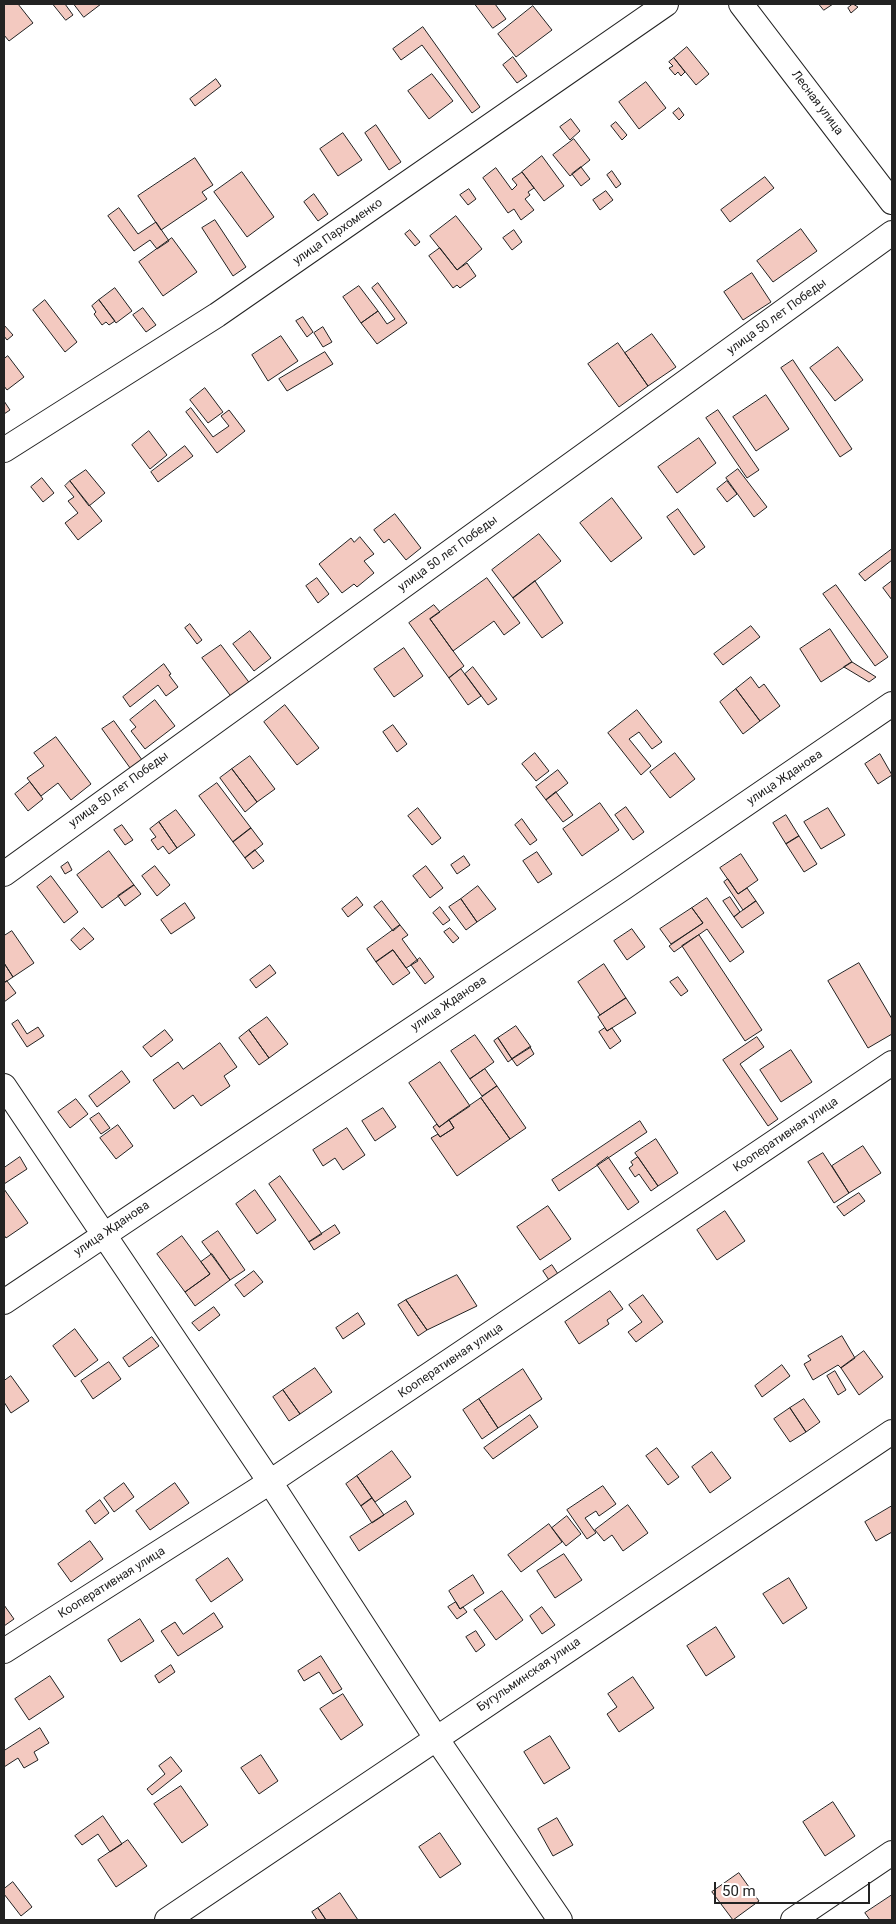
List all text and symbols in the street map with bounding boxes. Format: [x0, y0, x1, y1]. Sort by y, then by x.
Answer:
street label: Лесная улица [788, 68, 846, 138]
street label: улица Пархоменко [291, 196, 385, 268]
street label: улица 50 лет Победы [724, 276, 830, 358]
street label: улица 50 лет Победы [395, 513, 501, 595]
street label: улица Жданова [745, 748, 825, 808]
street label: улица 50 лет Победы [66, 749, 172, 831]
street label: улица Жданова [409, 974, 489, 1034]
street label: Кооперативная улица [731, 1095, 841, 1175]
street label: улица Жданова [72, 1199, 152, 1259]
street label: Кооперативная улица [396, 1321, 506, 1401]
street label: Кооперативная улица [56, 1544, 168, 1622]
street label: Бугульминская улица [475, 1635, 583, 1715]
scale bar [716, 1872, 872, 1904]
text: 50 m [722, 1882, 756, 1900]

